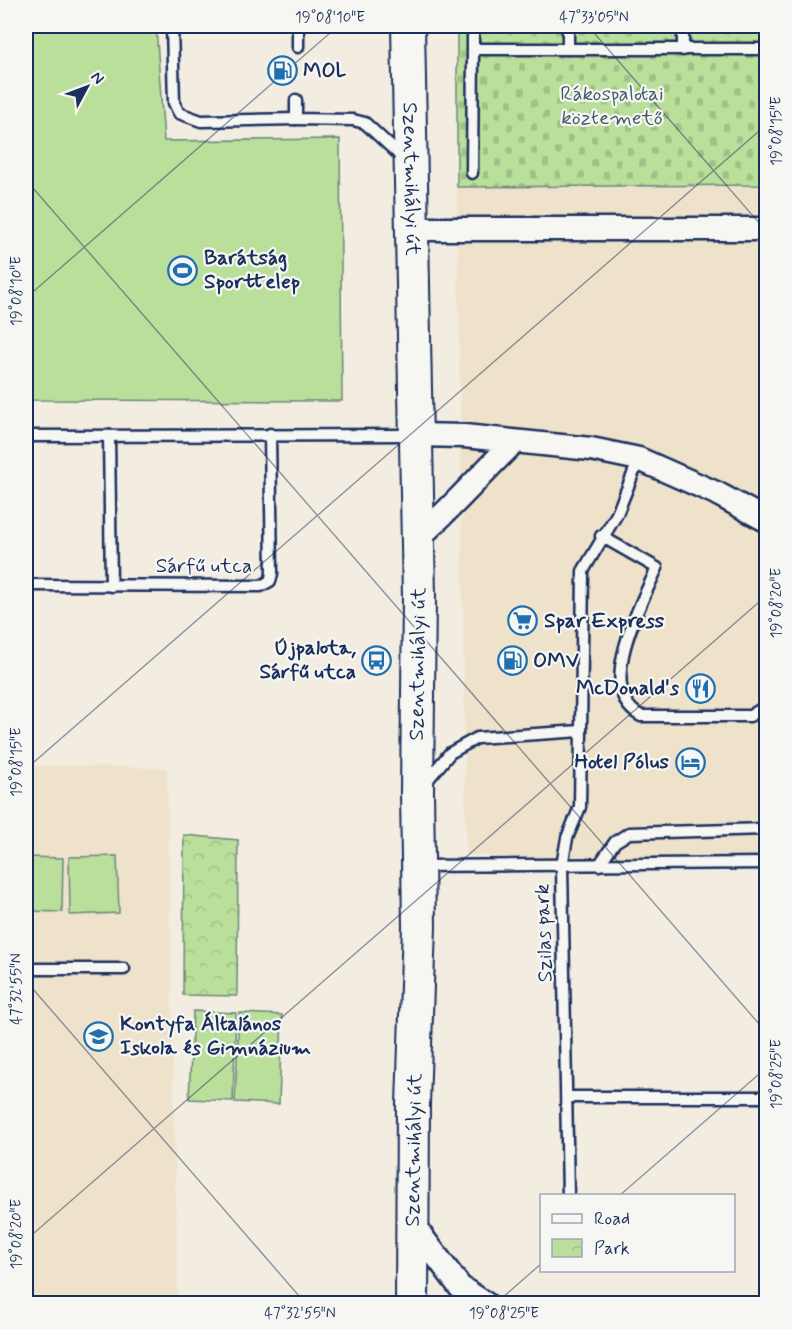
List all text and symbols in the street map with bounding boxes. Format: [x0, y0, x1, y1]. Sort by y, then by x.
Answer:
text: 19°08'10"E [295, 8, 365, 28]
text: 47°33'05"N [559, 8, 629, 28]
fuel station icon: MOL [266, 55, 298, 87]
north arrow [57, 57, 117, 117]
place label: MOL [303, 57, 347, 85]
text: N [86, 67, 109, 89]
park label: Rákospalotai köztemető [560, 80, 664, 132]
text: 19°08'15"E [767, 96, 787, 166]
street label: Szentmihályi út [395, 102, 426, 257]
place label: Barátság Sporttelep [204, 244, 300, 296]
sports icon: Barátság Sporttelep [167, 254, 199, 286]
text: 19°08'10"E [7, 256, 27, 326]
street label: Sárfű utca [156, 552, 252, 580]
text: 19°08'20"E [767, 567, 787, 638]
street label: Szentmihályi út [403, 586, 433, 741]
supermarket icon: Spar Express [507, 605, 539, 637]
place label: Spar Express [544, 607, 665, 635]
place label: Újpalota, Sárfű utca [259, 634, 356, 686]
bus stop icon: Újpalota, Sárfű utca [361, 644, 393, 676]
fuel station icon: OMV [496, 645, 528, 677]
place label: OMV [533, 647, 580, 675]
restaurant icon: McDonald's [684, 672, 716, 704]
place label: McDonald's [576, 674, 680, 702]
text: 19°08'15"E [7, 727, 27, 797]
hotel icon: Hotel Pólus [674, 746, 706, 778]
place label: Hotel Pólus [574, 748, 670, 776]
street label: Szilas park [528, 883, 560, 983]
text: 47°32'55"N [7, 953, 27, 1025]
place label: Kontyfa Általános Iskola és Gimnázium [120, 1010, 311, 1062]
school or university icon: Kontyfa Általános Iskola és Gimnázium [83, 1020, 115, 1052]
text: 19°08'25"E [767, 1039, 787, 1109]
street label: Szentmihályi út [399, 1072, 429, 1227]
legend [540, 1194, 735, 1272]
text: 19°08'20"E [7, 1198, 27, 1269]
text: Road [594, 1207, 630, 1231]
text: Park [594, 1237, 630, 1261]
text: 47°32'55"N [264, 1304, 336, 1324]
text: 19°08'25"E [469, 1304, 539, 1324]

